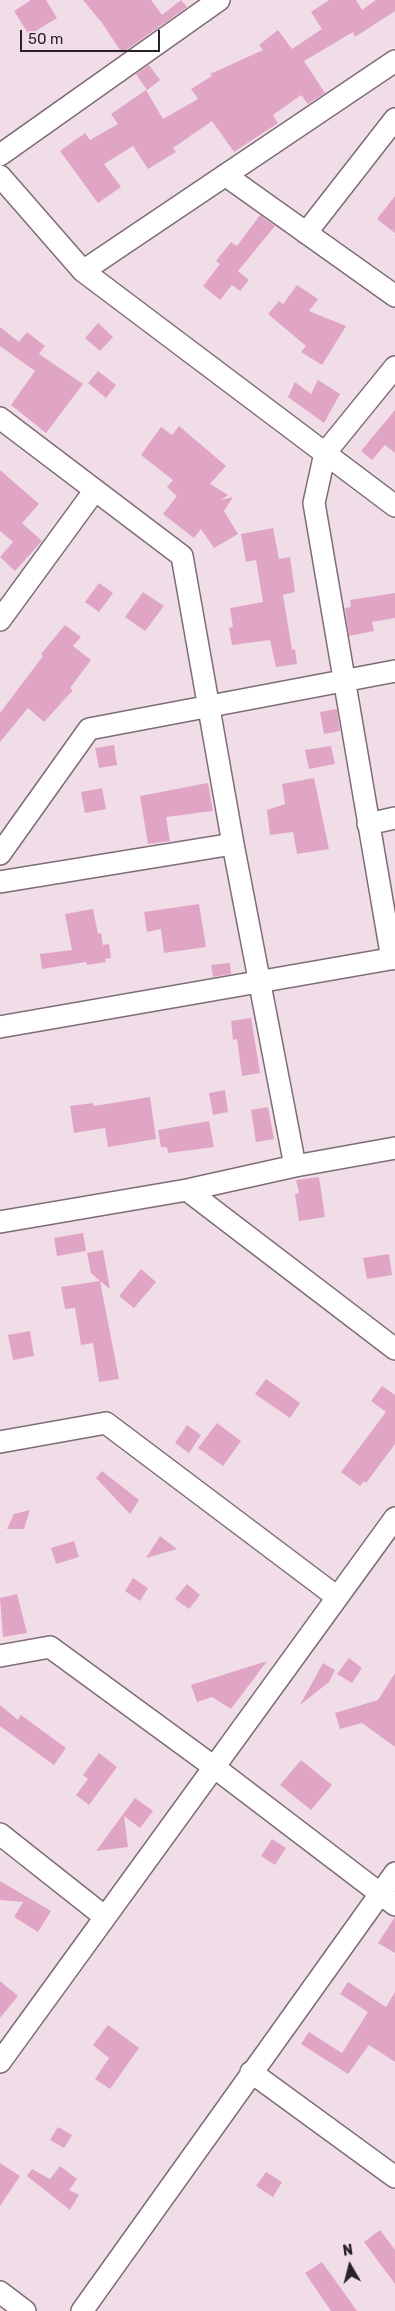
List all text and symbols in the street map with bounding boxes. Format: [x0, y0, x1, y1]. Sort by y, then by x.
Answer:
scale bar [22, 20, 162, 52]
text: 50 m [28, 30, 63, 48]
north arrow [325, 2241, 375, 2291]
text: N [342, 2242, 354, 2260]

